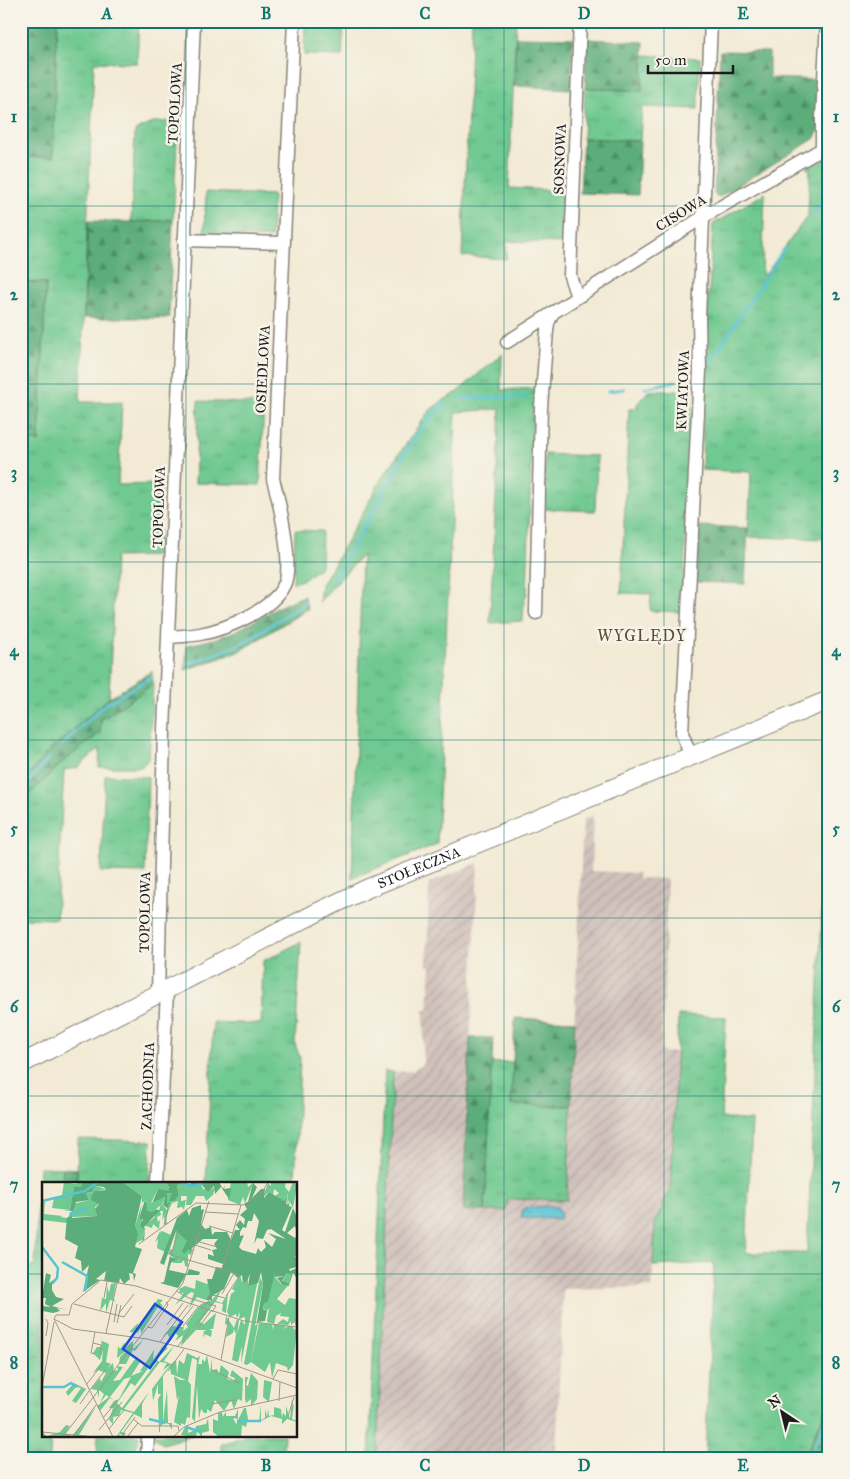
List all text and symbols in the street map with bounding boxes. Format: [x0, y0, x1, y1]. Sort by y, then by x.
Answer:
text: A [101, 4, 113, 23]
text: B [261, 4, 271, 23]
text: C [420, 4, 431, 23]
text: D [578, 4, 591, 23]
text: E [737, 4, 749, 23]
scale bar [648, 42, 732, 74]
text: 50 m [655, 51, 687, 69]
street label: TOPOLOWA [164, 61, 186, 144]
text: 1 [11, 107, 18, 126]
text: 1 [833, 107, 840, 126]
street label: SOSNOWA [550, 123, 570, 195]
street label: CISOWA [653, 191, 710, 235]
text: 2 [10, 285, 19, 304]
text: 2 [832, 285, 841, 304]
street label: OSIEDLOWA [252, 324, 274, 414]
street label: KWIATOWA [673, 349, 693, 430]
text: 3 [11, 463, 17, 483]
text: 3 [833, 463, 839, 483]
street label: TOPOLOWA [149, 465, 169, 548]
district label: WYGLĘDY [597, 626, 687, 645]
text: 4 [10, 641, 20, 661]
text: 4 [832, 641, 842, 661]
text: 5 [10, 819, 18, 838]
text: 5 [832, 819, 840, 838]
street label: STOŁECZNA [375, 843, 463, 892]
street label: TOPOLOWA [136, 870, 154, 953]
text: 6 [10, 997, 19, 1016]
text: 6 [832, 997, 841, 1016]
street label: ZACHODNIA [138, 1041, 158, 1130]
text: 7 [10, 1175, 19, 1194]
text: 7 [832, 1175, 841, 1194]
inset map [42, 1182, 298, 1436]
text: 8 [10, 1353, 18, 1372]
text: 8 [832, 1353, 840, 1372]
north arrow [758, 1386, 808, 1436]
text: N [765, 1391, 785, 1412]
text: A [101, 1456, 113, 1475]
text: B [261, 1456, 271, 1475]
text: C [420, 1456, 431, 1475]
text: D [578, 1456, 591, 1475]
text: E [737, 1456, 749, 1475]

